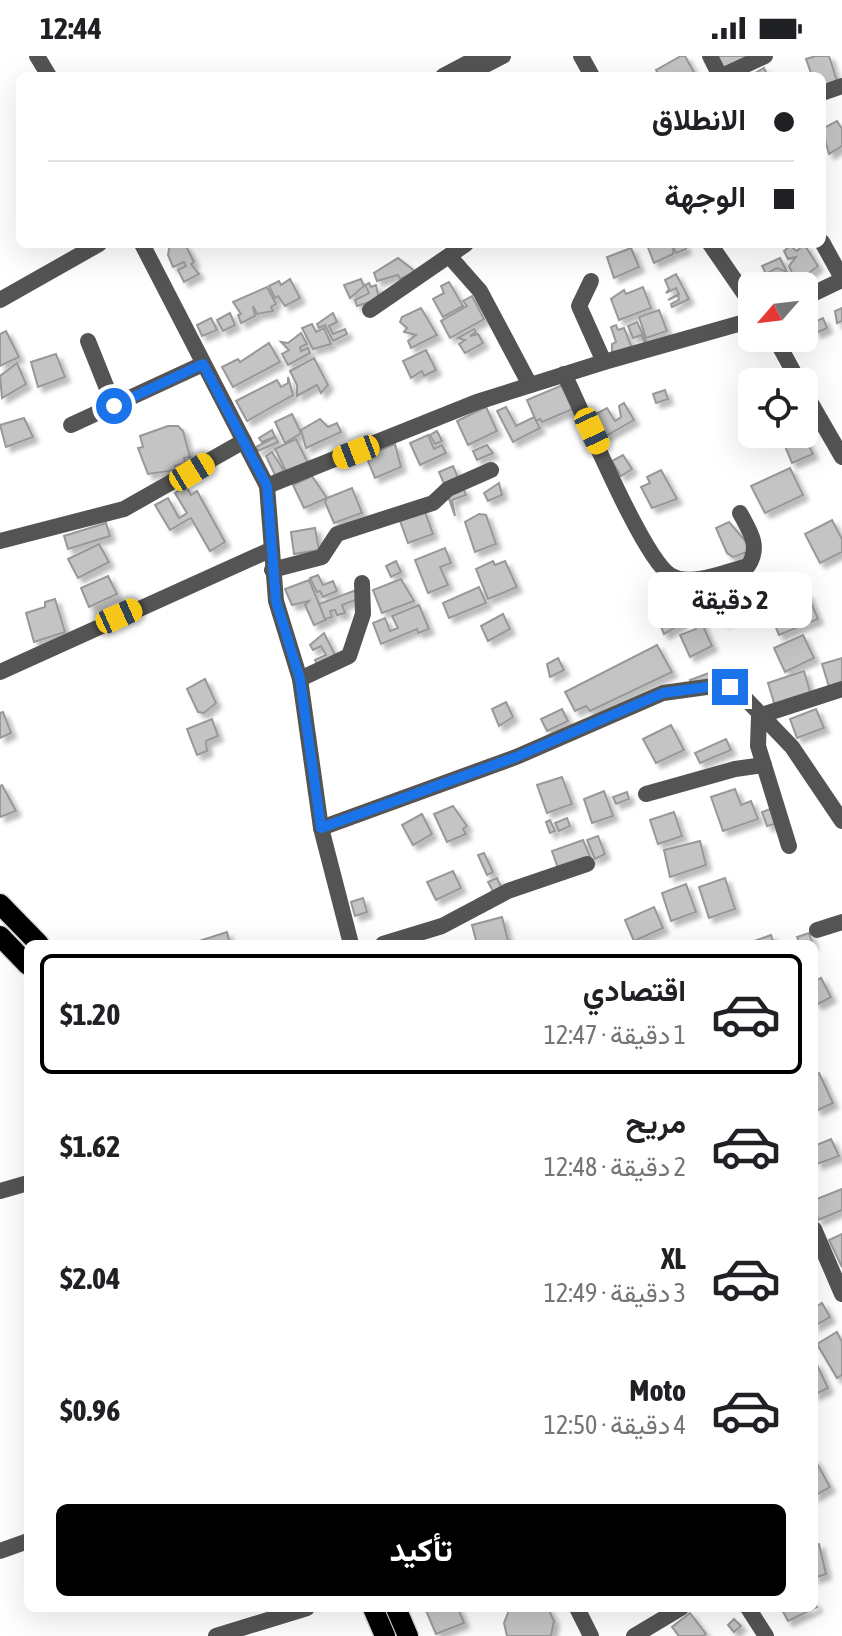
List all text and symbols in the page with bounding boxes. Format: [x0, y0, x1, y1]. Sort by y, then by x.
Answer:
text: 12:44 [40, 11, 102, 45]
text: الانطلاق [652, 102, 746, 136]
text: الوجهة [664, 179, 746, 213]
north arrow [738, 272, 818, 352]
map controls [738, 272, 818, 448]
button: locate [738, 368, 818, 448]
route start [96, 388, 132, 424]
car [571, 404, 613, 458]
car [329, 432, 383, 472]
car [165, 449, 219, 495]
callout: 2 دقيقة [648, 571, 812, 627]
text: 2 دقيقة [691, 585, 769, 615]
car [92, 595, 146, 637]
route end [712, 669, 748, 705]
text: اقتصادي [583, 973, 686, 1007]
icon: car [710, 978, 782, 1050]
text: $1.20 [60, 997, 120, 1031]
text: 1 دقيقة · 12:47 [544, 1020, 686, 1050]
text: مريح [626, 1105, 686, 1139]
icon: car [710, 1110, 782, 1182]
text: $1.62 [60, 1129, 120, 1163]
text: 2 دقيقة · 12:48 [544, 1152, 686, 1182]
text: XL [661, 1241, 686, 1275]
icon: car [710, 1242, 782, 1314]
text: $2.04 [60, 1261, 120, 1295]
text: 3 دقيقة · 12:49 [544, 1278, 686, 1308]
text: Moto [629, 1373, 686, 1407]
icon: car [710, 1374, 782, 1446]
text: $0.96 [60, 1393, 120, 1427]
text: 4 دقيقة · 12:50 [544, 1410, 686, 1440]
button: تأكيد [56, 1504, 786, 1596]

